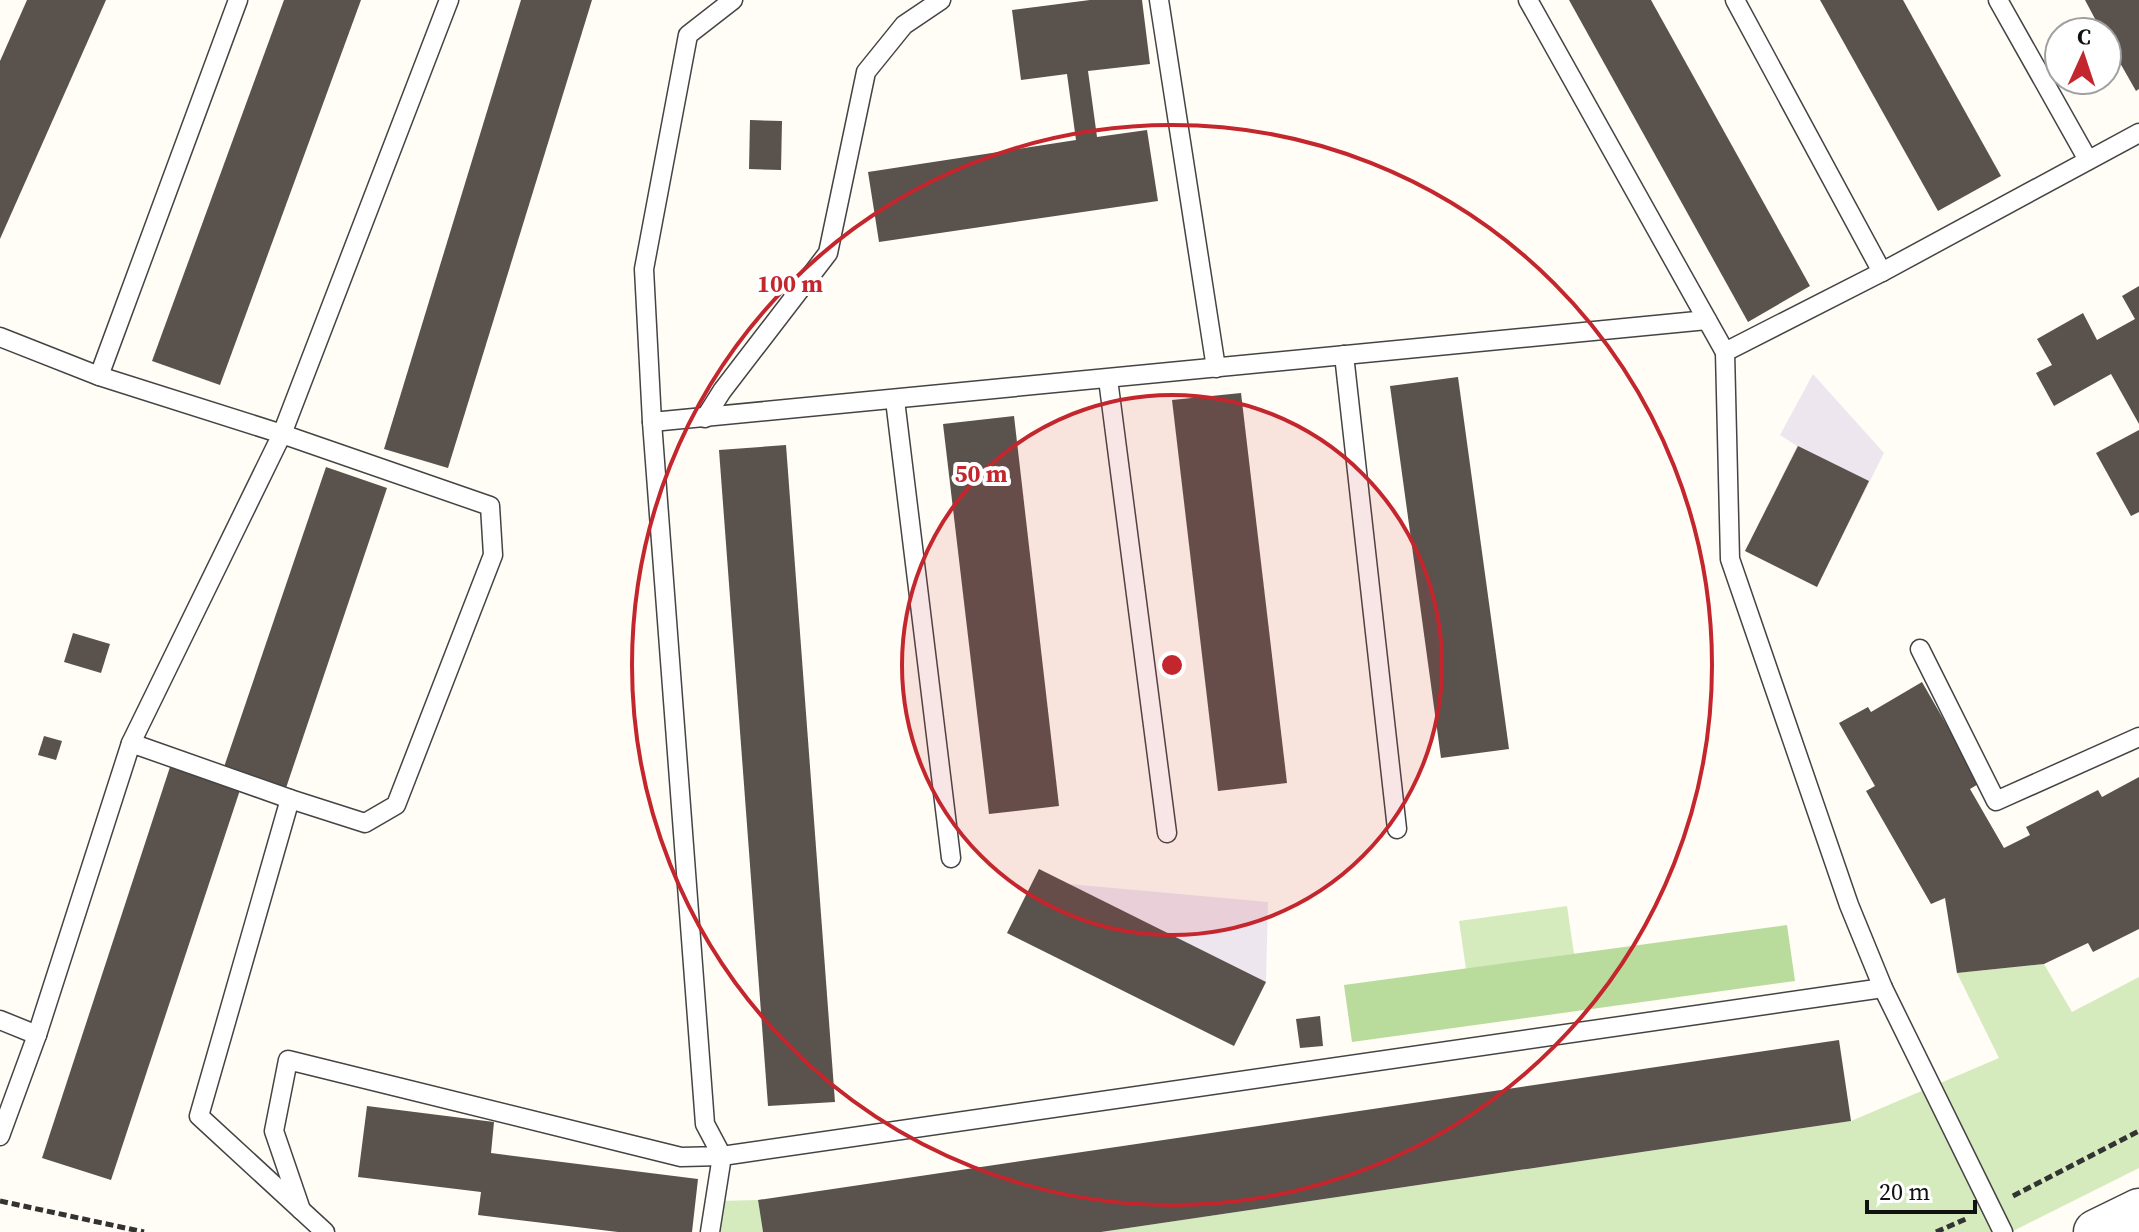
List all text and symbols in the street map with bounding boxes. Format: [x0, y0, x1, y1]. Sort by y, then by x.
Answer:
north arrow [2043, 16, 2123, 96]
text: С [2076, 21, 2092, 51]
text: 100 m [757, 267, 823, 300]
text: 50 m [955, 457, 1008, 490]
centre of rings [1158, 651, 1186, 679]
scale bar [1867, 1164, 1975, 1214]
text: 20 m [1879, 1175, 1930, 1208]

